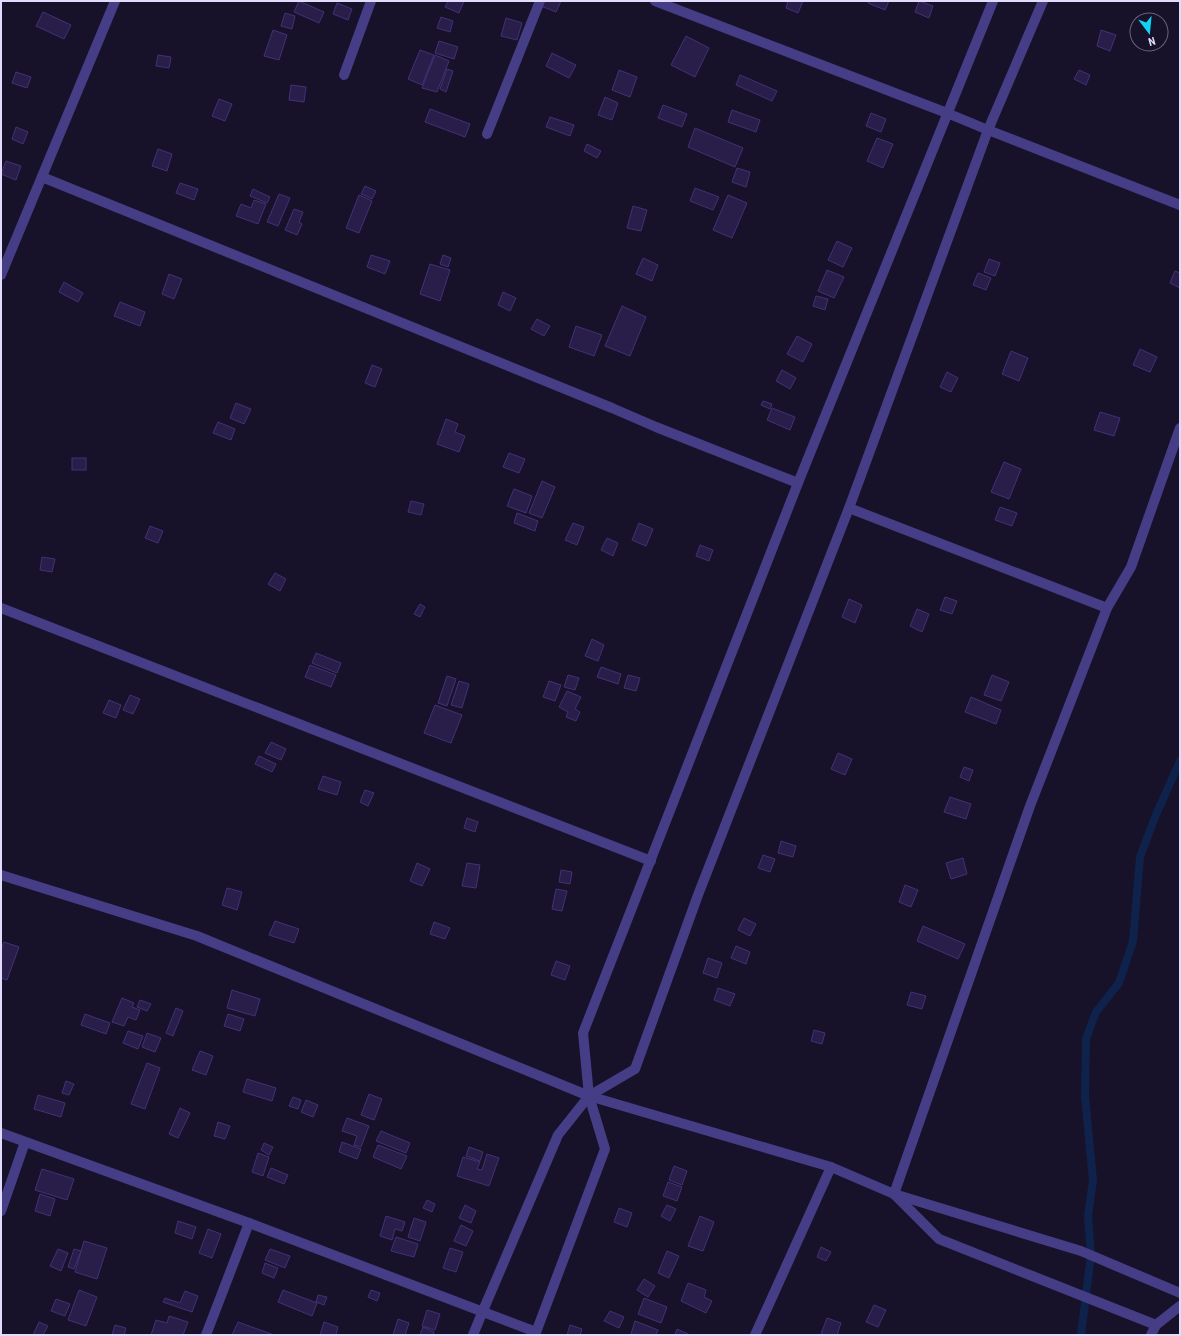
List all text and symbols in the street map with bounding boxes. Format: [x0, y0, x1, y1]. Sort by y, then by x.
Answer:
north arrow [1129, 12, 1169, 52]
text: N [1146, 34, 1157, 48]

